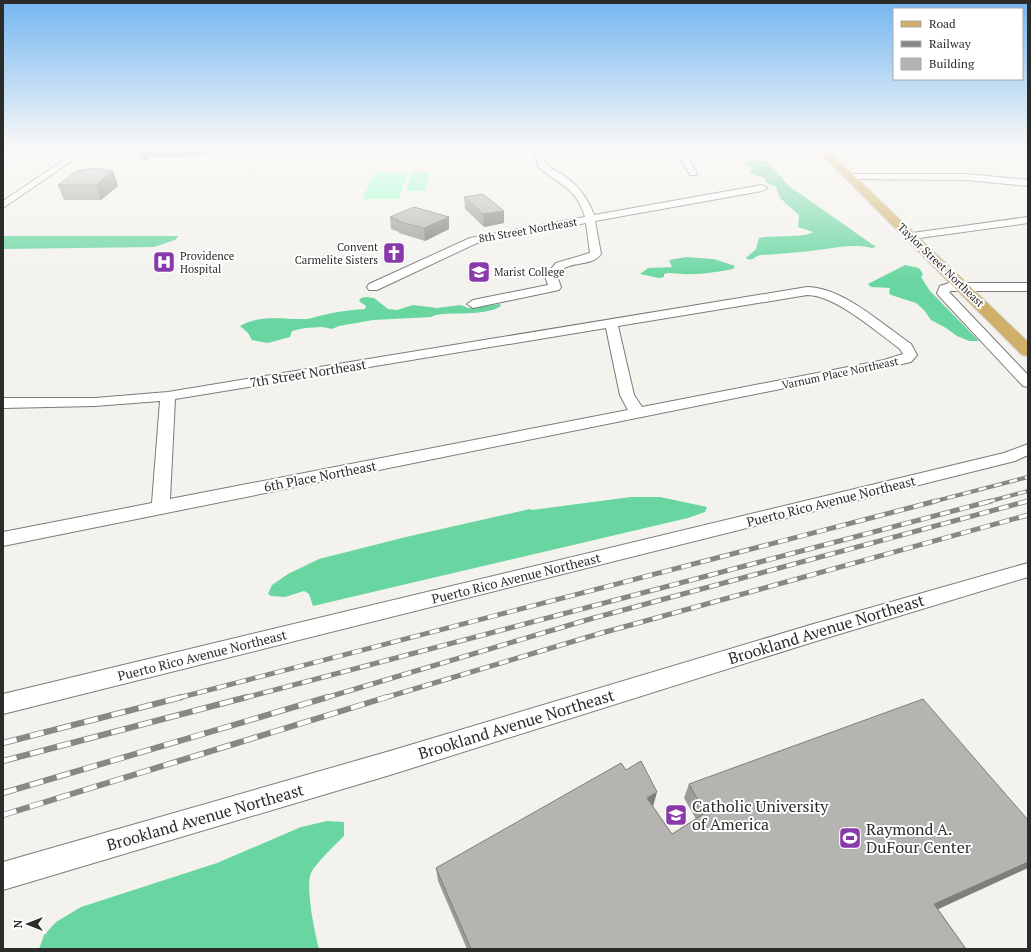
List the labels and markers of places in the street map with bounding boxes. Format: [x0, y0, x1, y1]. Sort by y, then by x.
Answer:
place label: Convent Carmelite Sisters [295, 240, 378, 267]
church icon: Convent Carmelite Sisters [381, 240, 407, 266]
hospital icon: Providence Hospital [151, 249, 177, 275]
place label: Providence Hospital [180, 249, 235, 276]
school or university icon: Marist College [466, 259, 492, 285]
place label: Marist College [494, 265, 565, 279]
place label: Catholic University of America [692, 795, 829, 835]
school or university icon: Catholic University of America [663, 802, 689, 828]
place label: Raymond A. DuFour Center [866, 818, 972, 858]
sports icon: Raymond A. DuFour Center [837, 825, 863, 851]

